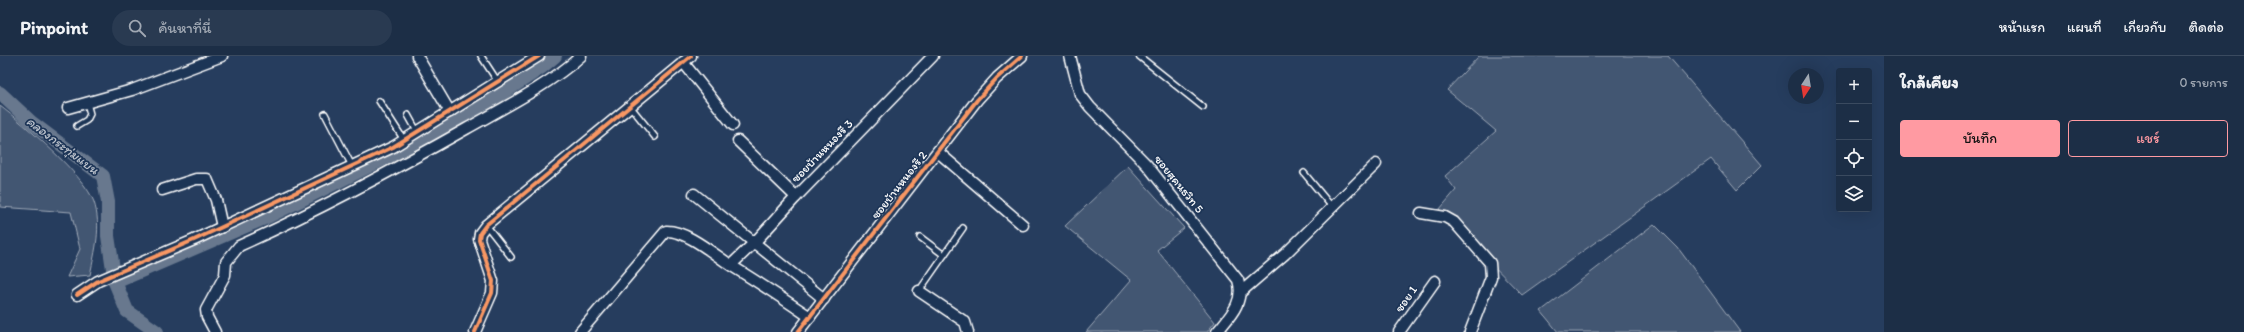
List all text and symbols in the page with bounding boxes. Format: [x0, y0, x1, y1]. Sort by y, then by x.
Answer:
search box [112, 10, 392, 46]
text: Pinpoint [20, 16, 88, 39]
icon: search [126, 17, 148, 39]
text: ค้นหาที่นี่ [158, 19, 212, 37]
text: หน้าแรก [1999, 19, 2045, 36]
text: แผนที่ [2067, 19, 2102, 36]
text: เกี่ยวกับ [2124, 19, 2167, 36]
text: ติดต่อ [2189, 19, 2224, 36]
north arrow [1788, 68, 1824, 104]
map controls [1836, 68, 1872, 212]
button: + [1836, 68, 1872, 104]
text: ใกล้เคียง [1900, 72, 1959, 92]
text: 0 รายการ [2179, 75, 2228, 90]
button: − [1836, 104, 1872, 140]
water label: คลองกระทุ่มแบน [23, 113, 102, 179]
street label: ซอยบ้านหนองรี 3 [788, 116, 856, 185]
button: บันทึก [1900, 120, 2060, 157]
button: แชร์ [2068, 120, 2228, 157]
button: locate [1836, 140, 1872, 176]
street label: ซอยบ้านหนองรี 2 [868, 148, 930, 222]
street label: ซอยสุคนธวิท 5 [1150, 152, 1207, 217]
button: layers [1836, 176, 1872, 212]
street label: ซอย 1 [1392, 283, 1420, 315]

